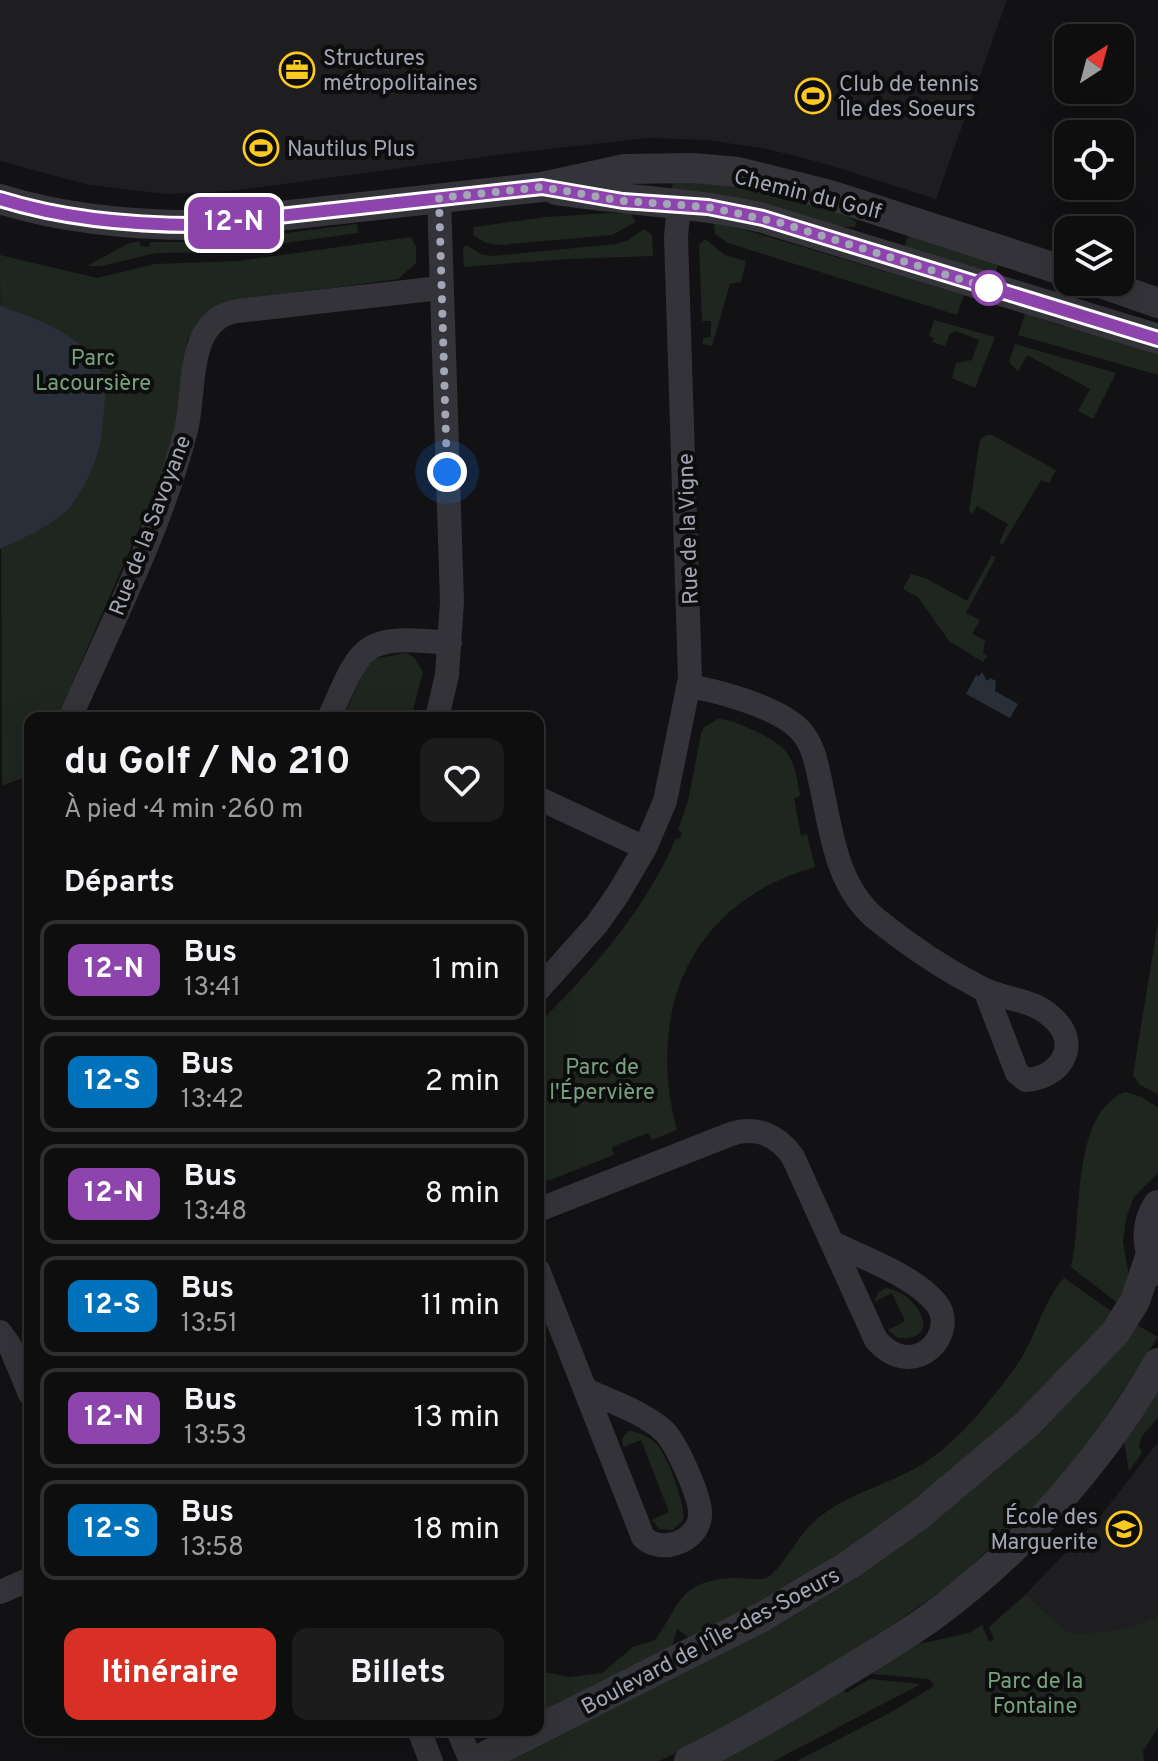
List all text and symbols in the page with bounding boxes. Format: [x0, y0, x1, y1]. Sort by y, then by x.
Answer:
north arrow [1054, 24, 1134, 104]
map controls [1054, 24, 1134, 296]
place label: Structures métropolitaines [323, 46, 478, 98]
office icon: Structures métropolitaines [278, 51, 316, 89]
place label: Club de tennis Île des Soeurs [838, 72, 979, 124]
sports icon: Club de tennis Île des Soeurs [794, 77, 832, 115]
button: locate [1054, 120, 1134, 200]
sports icon: Nautilus Plus [242, 129, 280, 167]
place label: Nautilus Plus [287, 137, 415, 164]
street label: Chemin du Golf [731, 164, 884, 227]
line badge: 12-N [178, 197, 290, 249]
text: 12-N [204, 205, 264, 241]
button: layers [1054, 216, 1134, 296]
unlabelled marker [972, 271, 1006, 305]
park label: Parc Lacoursière [35, 346, 151, 398]
street label: Rue de la Savoyane [104, 432, 198, 620]
your location [427, 452, 467, 492]
street label: Rue de la Vigne [673, 453, 706, 605]
button: heart [420, 738, 504, 822]
text: du Golf / No 210 [64, 739, 351, 788]
text: À pied · 4 min · 260 m [64, 794, 303, 827]
text: Départs [64, 865, 175, 902]
text: Bus [184, 935, 237, 972]
text: 12-N [84, 952, 144, 988]
text: 1 min [432, 952, 500, 989]
text: 13:41 [184, 972, 241, 1005]
text: Bus [181, 1047, 234, 1084]
park label: Parc de l'Épervière [549, 1055, 655, 1107]
text: 12-S [84, 1064, 141, 1100]
text: 2 min [425, 1064, 500, 1101]
text: 13:42 [181, 1084, 244, 1117]
text: Bus [184, 1159, 237, 1196]
text: 12-N [84, 1176, 144, 1212]
text: 8 min [425, 1176, 500, 1213]
text: 13:48 [184, 1196, 247, 1229]
text: Bus [181, 1271, 234, 1308]
text: 12-S [84, 1288, 141, 1324]
text: 11 min [421, 1288, 500, 1325]
text: 13:51 [181, 1308, 238, 1341]
text: Bus [184, 1383, 237, 1420]
text: 12-N [84, 1400, 144, 1436]
text: 13 min [414, 1400, 500, 1437]
text: 13:53 [184, 1420, 247, 1453]
text: Bus [181, 1495, 234, 1532]
place label: École des Marguerite [990, 1503, 1098, 1557]
school or university icon: École des Marguerite [1105, 1510, 1143, 1548]
text: 12-S [84, 1512, 141, 1548]
text: 18 min [414, 1512, 500, 1549]
text: 13:58 [181, 1532, 244, 1565]
street label: Boulevard de l'Île-des-Soeurs [576, 1561, 845, 1722]
button: Itinéraire [64, 1628, 276, 1720]
button: Billets [292, 1628, 504, 1720]
park label: Parc de la Fontaine [987, 1669, 1083, 1721]

